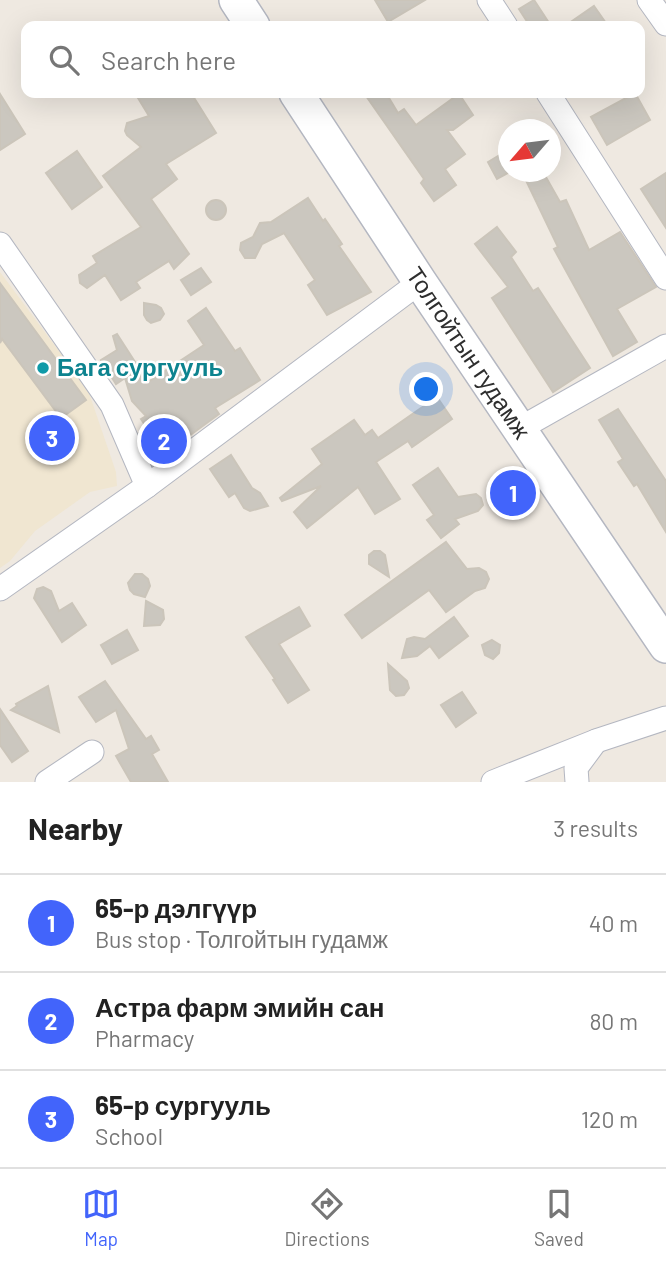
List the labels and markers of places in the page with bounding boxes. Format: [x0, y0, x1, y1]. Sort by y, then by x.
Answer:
place label: Бага сургууль [57, 352, 223, 381]
marker: Бага сургууль [35, 360, 51, 376]
pin: 3 [29, 412, 75, 464]
pin: 2 [141, 415, 187, 467]
pin: 1 [490, 467, 536, 519]

